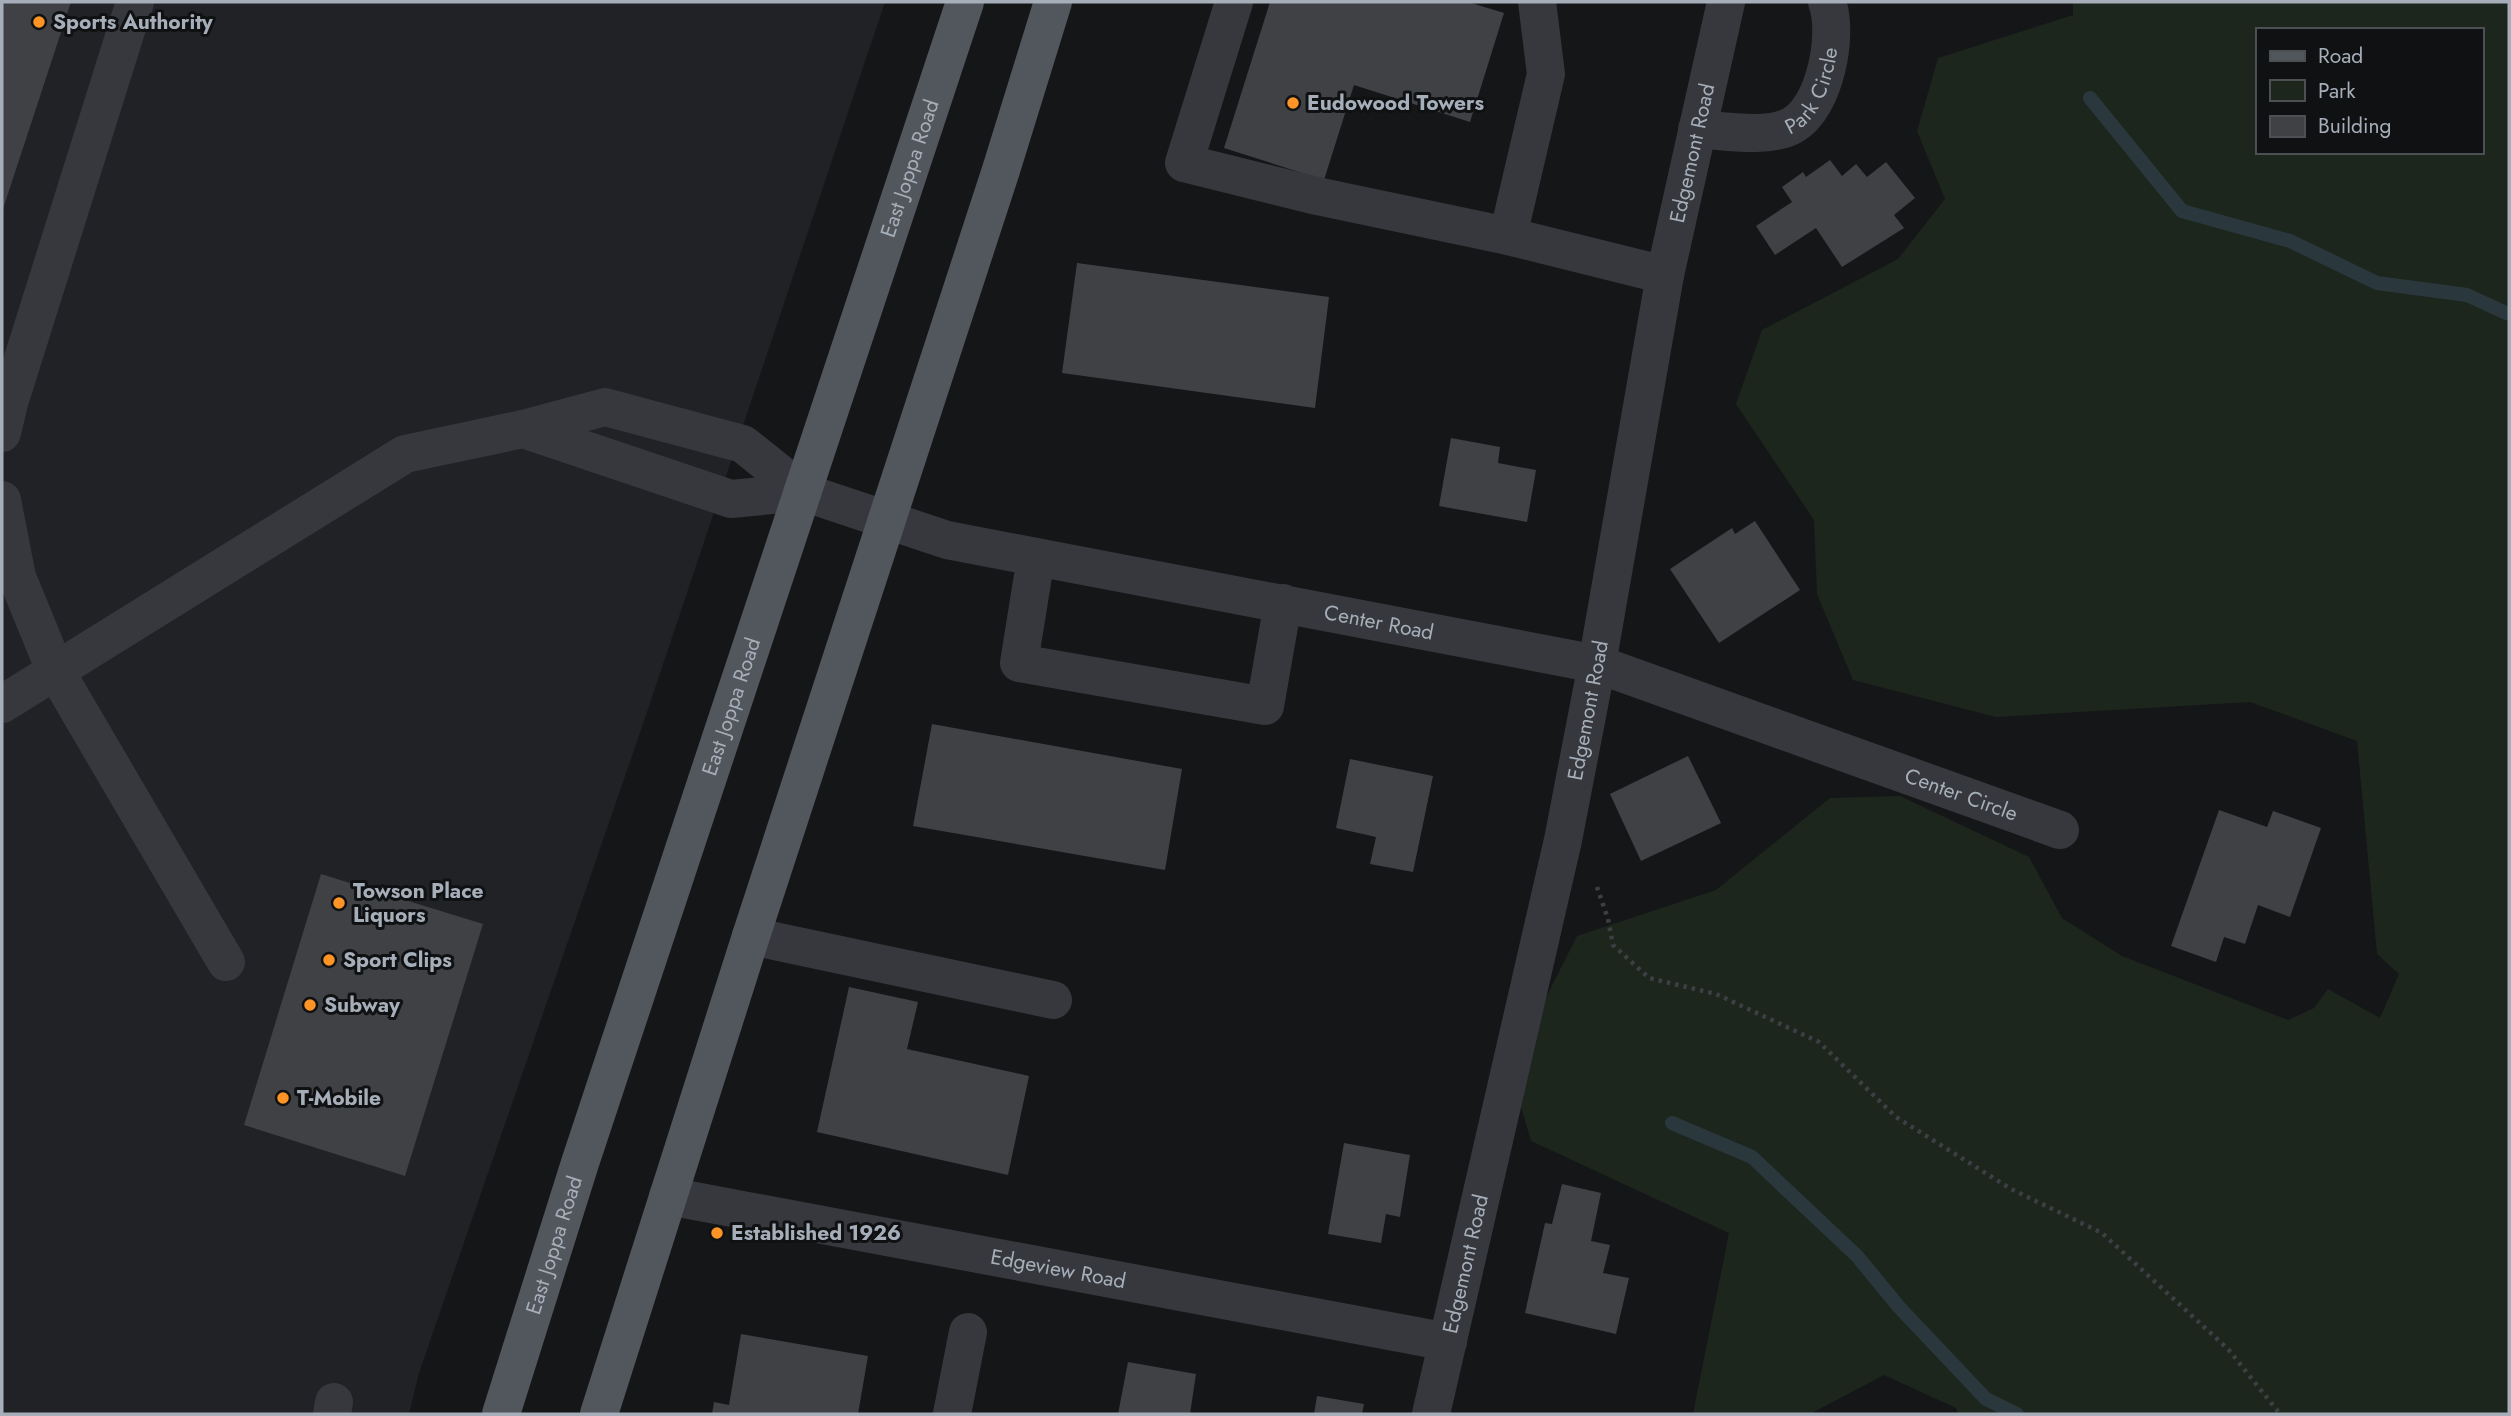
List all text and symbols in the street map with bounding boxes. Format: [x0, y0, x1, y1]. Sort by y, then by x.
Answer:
place label: Sports Authority [53, 7, 214, 37]
marker: Sports Authority [31, 14, 47, 30]
legend [2256, 28, 2483, 154]
text: Road [2318, 41, 2363, 71]
street label: Park Circle [1779, 45, 1845, 142]
text: Park [2318, 76, 2356, 106]
street label: Edgemont Road [1662, 81, 1722, 226]
place label: Eudowood Towers [1307, 88, 1485, 118]
street label: East Joppa Road [873, 95, 947, 241]
marker: Eudowood Towers [1285, 95, 1301, 111]
text: Building [2318, 111, 2391, 141]
street label: Center Road [1322, 597, 1436, 648]
street label: East Joppa Road [694, 634, 768, 780]
street label: Edgemont Road [1560, 638, 1616, 783]
street label: Center Circle [1901, 761, 2022, 829]
place label: Towson Place Liquors [353, 876, 484, 930]
marker: Towson Place Liquors [331, 895, 347, 911]
place label: Sport Clips [343, 945, 452, 975]
marker: Sport Clips [321, 952, 337, 968]
place label: Subway [324, 990, 401, 1020]
marker: Subway [302, 997, 318, 1013]
place label: T-Mobile [297, 1083, 381, 1113]
marker: T-Mobile [275, 1090, 291, 1106]
street label: East Joppa Road [518, 1172, 590, 1318]
street label: Edgemont Road [1435, 1191, 1496, 1336]
place label: Established 1926 [731, 1218, 901, 1248]
marker: Established 1926 [709, 1225, 725, 1241]
street label: Edgeview Road [988, 1242, 1128, 1296]

